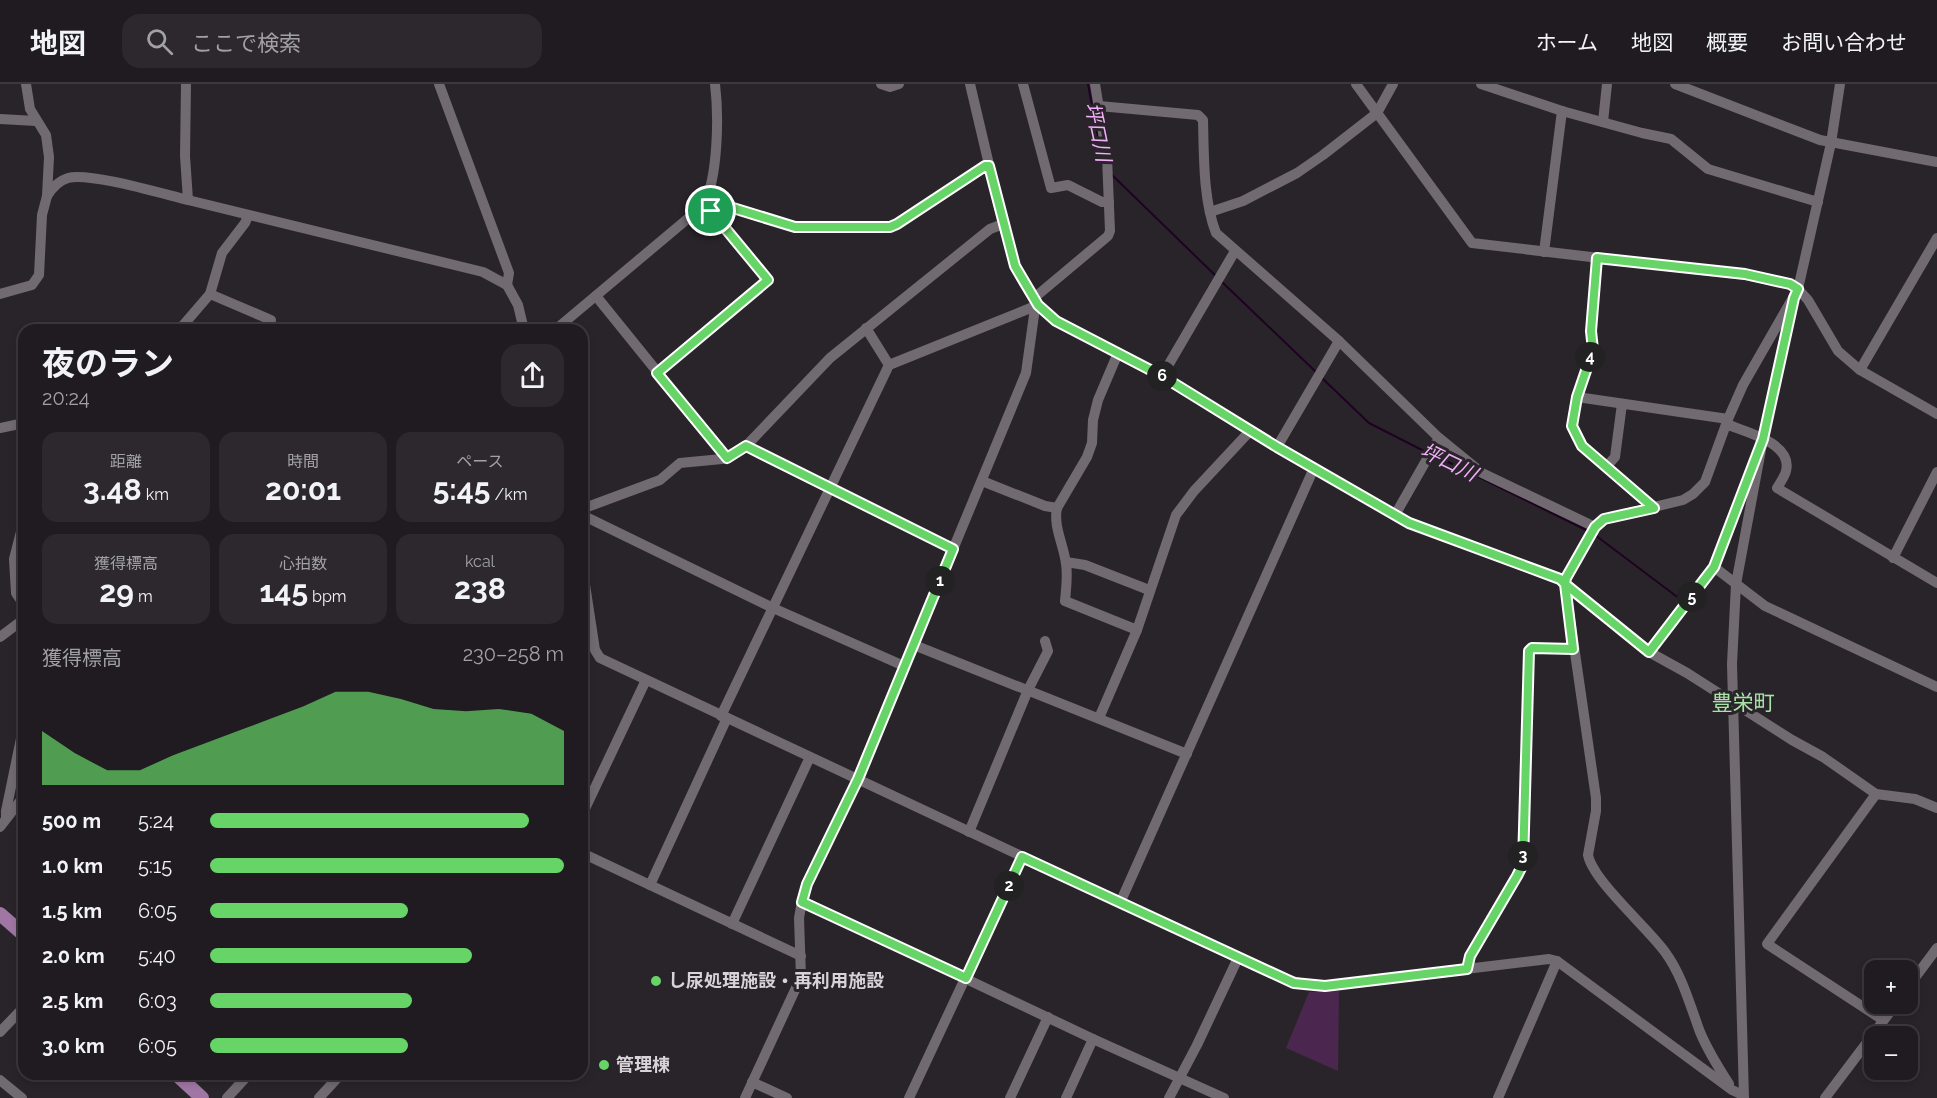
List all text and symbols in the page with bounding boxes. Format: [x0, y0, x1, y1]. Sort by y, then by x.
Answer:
search box [122, 14, 542, 68]
icon: search [143, 25, 176, 58]
text: 地図 [30, 27, 86, 60]
text: ここで検索 [191, 30, 301, 56]
text: ホーム [1536, 30, 1598, 55]
text: 地図 [1631, 30, 1673, 55]
text: 概要 [1706, 30, 1748, 55]
text: お問い合わせ [1781, 30, 1907, 55]
water label: 坪口川 [1080, 100, 1116, 166]
pin [685, 185, 736, 236]
icon: arrive [694, 194, 727, 227]
pin: 4 [1575, 342, 1605, 372]
text: 夜のラン [42, 344, 174, 383]
button: share [501, 344, 564, 407]
text: 4 [1585, 347, 1595, 366]
pin: 6 [1147, 361, 1177, 391]
text: 6 [1157, 366, 1167, 385]
text: 20:24 [42, 386, 90, 410]
water label: 坪口川 [1417, 438, 1483, 487]
text: 距離 [110, 452, 142, 471]
text: 時間 [287, 452, 319, 471]
text: ペース [456, 452, 504, 471]
text: 3.48 [83, 472, 142, 507]
text: 20:01 [265, 472, 341, 507]
text: 5:45 [433, 472, 490, 507]
text: km [142, 485, 169, 504]
text: /km [490, 485, 527, 504]
text: kcal [465, 552, 495, 571]
text: 獲得標高 [94, 554, 158, 573]
text: 心拍数 [279, 554, 327, 573]
pin: 1 [925, 566, 955, 596]
text: 238 [454, 571, 506, 606]
text: 1 [936, 571, 944, 590]
text: 29 [99, 574, 134, 609]
text: 145 [259, 574, 308, 609]
pin: 5 [1677, 582, 1707, 612]
text: m [134, 587, 153, 606]
text: bpm [308, 587, 347, 606]
text: 5 [1688, 587, 1696, 606]
text: 230–258 m [463, 642, 564, 666]
text: 獲得標高 [42, 646, 122, 670]
district label: 豊栄町 [1712, 690, 1775, 715]
text: 500 m [42, 809, 101, 833]
text: 5:24 [138, 809, 174, 833]
pin: 3 [1508, 841, 1538, 871]
text: 3 [1519, 846, 1527, 865]
text: 1.0 km [42, 854, 103, 878]
text: 5:15 [138, 854, 172, 878]
pin: 2 [994, 871, 1024, 901]
text: 2 [1004, 876, 1014, 895]
text: 1.5 km [42, 899, 102, 923]
text: 6:05 [138, 899, 177, 923]
text: 2.0 km [42, 944, 105, 968]
text: 5:40 [138, 944, 176, 968]
map controls [1864, 960, 1918, 1080]
button: + [1864, 960, 1918, 1014]
place label: し尿処理施設・再利用施設 [668, 970, 884, 991]
marker: し尿処理施設・再利用施設 [649, 974, 663, 988]
text: 2.5 km [42, 989, 103, 1013]
text: 6:03 [138, 989, 177, 1013]
button: − [1864, 1026, 1918, 1080]
text: 3.0 km [42, 1034, 105, 1058]
text: 6:05 [138, 1034, 177, 1058]
place label: 管理棟 [616, 1054, 670, 1075]
marker: 管理棟 [597, 1058, 611, 1072]

